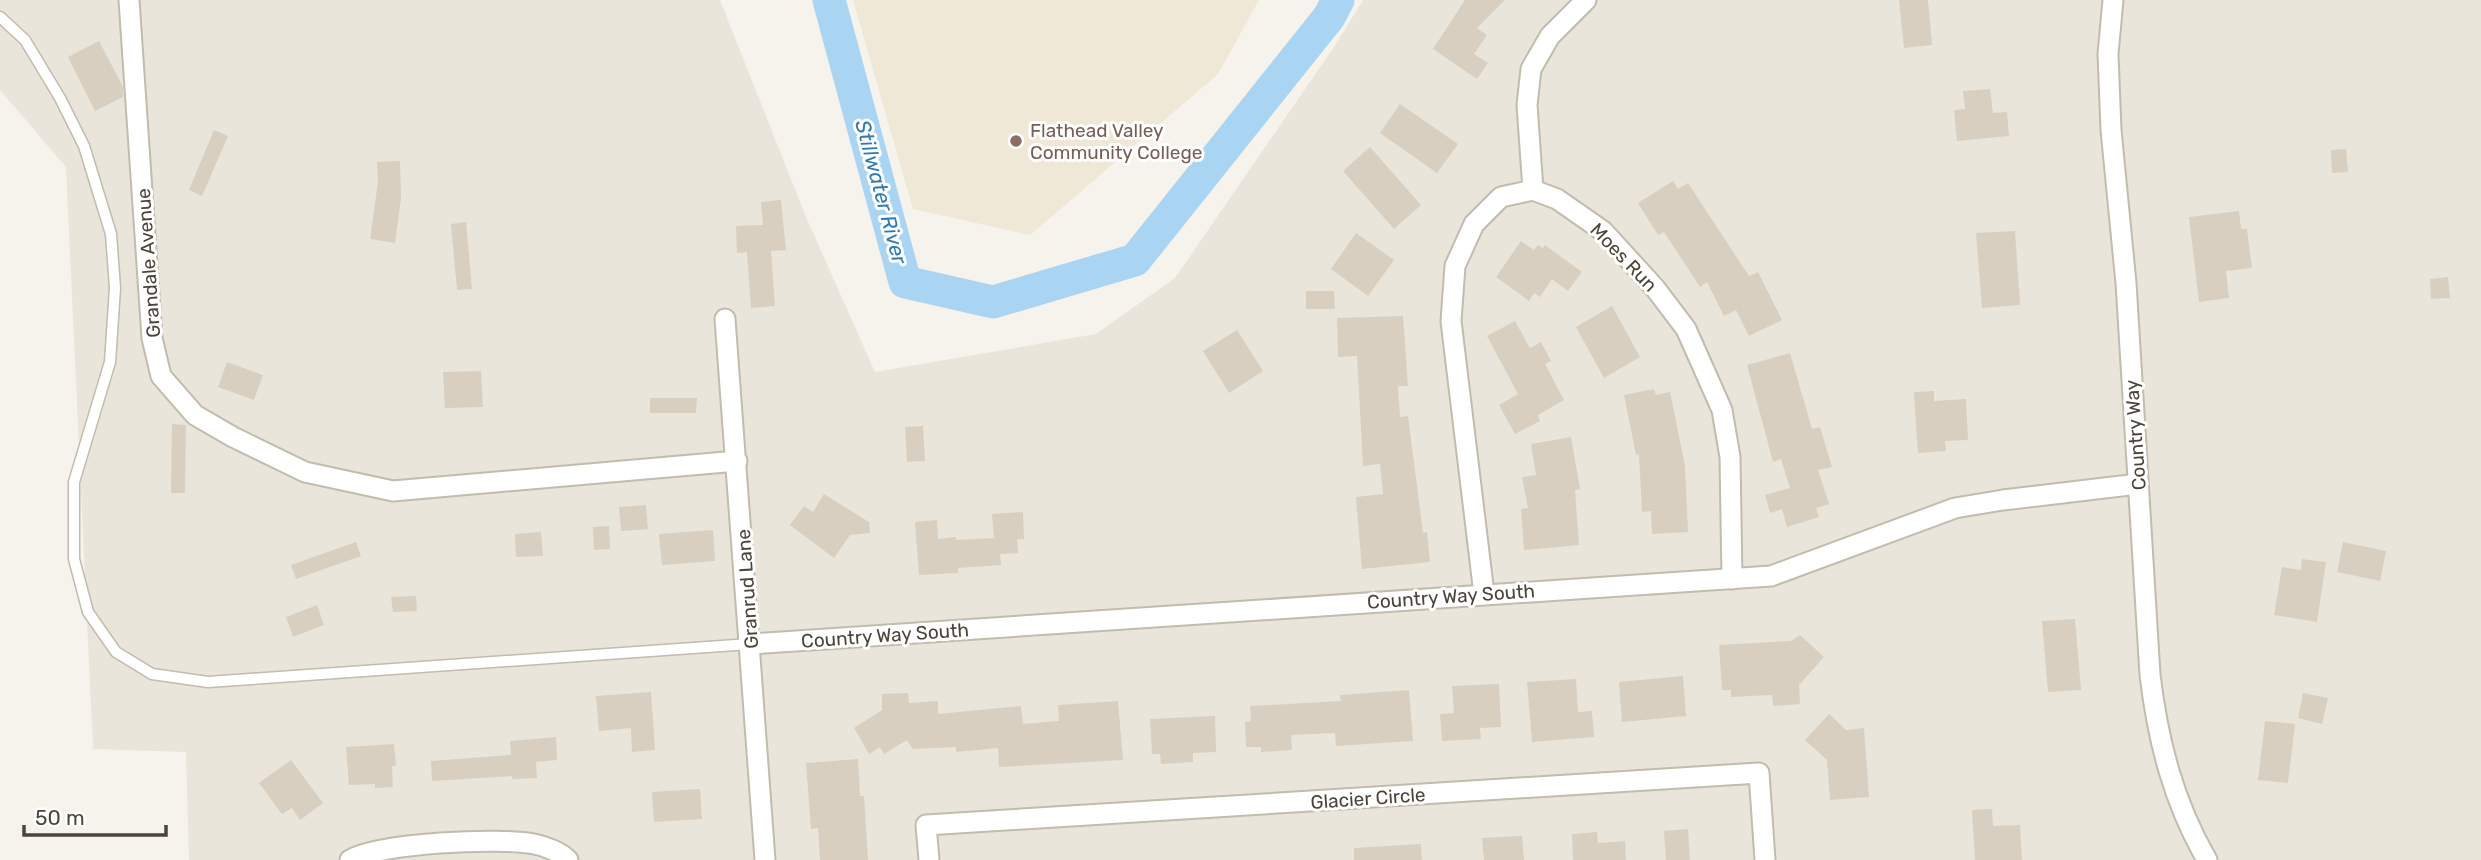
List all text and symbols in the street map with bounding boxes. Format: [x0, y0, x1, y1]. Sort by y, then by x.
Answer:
water label: Stillwater River [850, 117, 913, 268]
place label: Flathead Valley Community College [1030, 119, 1202, 164]
marker: Flathead Valley Community College [1008, 133, 1024, 149]
street label: Grandale Avenue [132, 187, 165, 338]
street label: Moes Run [1585, 218, 1662, 296]
street label: Country Way [2120, 379, 2151, 491]
street label: Granrud Lane [732, 528, 763, 650]
street label: Country Way South [1366, 579, 1536, 614]
street label: Country Way South [800, 618, 970, 653]
street label: Glacier Circle [1310, 783, 1426, 814]
scale bar [24, 794, 166, 838]
text: 50 m [35, 805, 85, 830]

